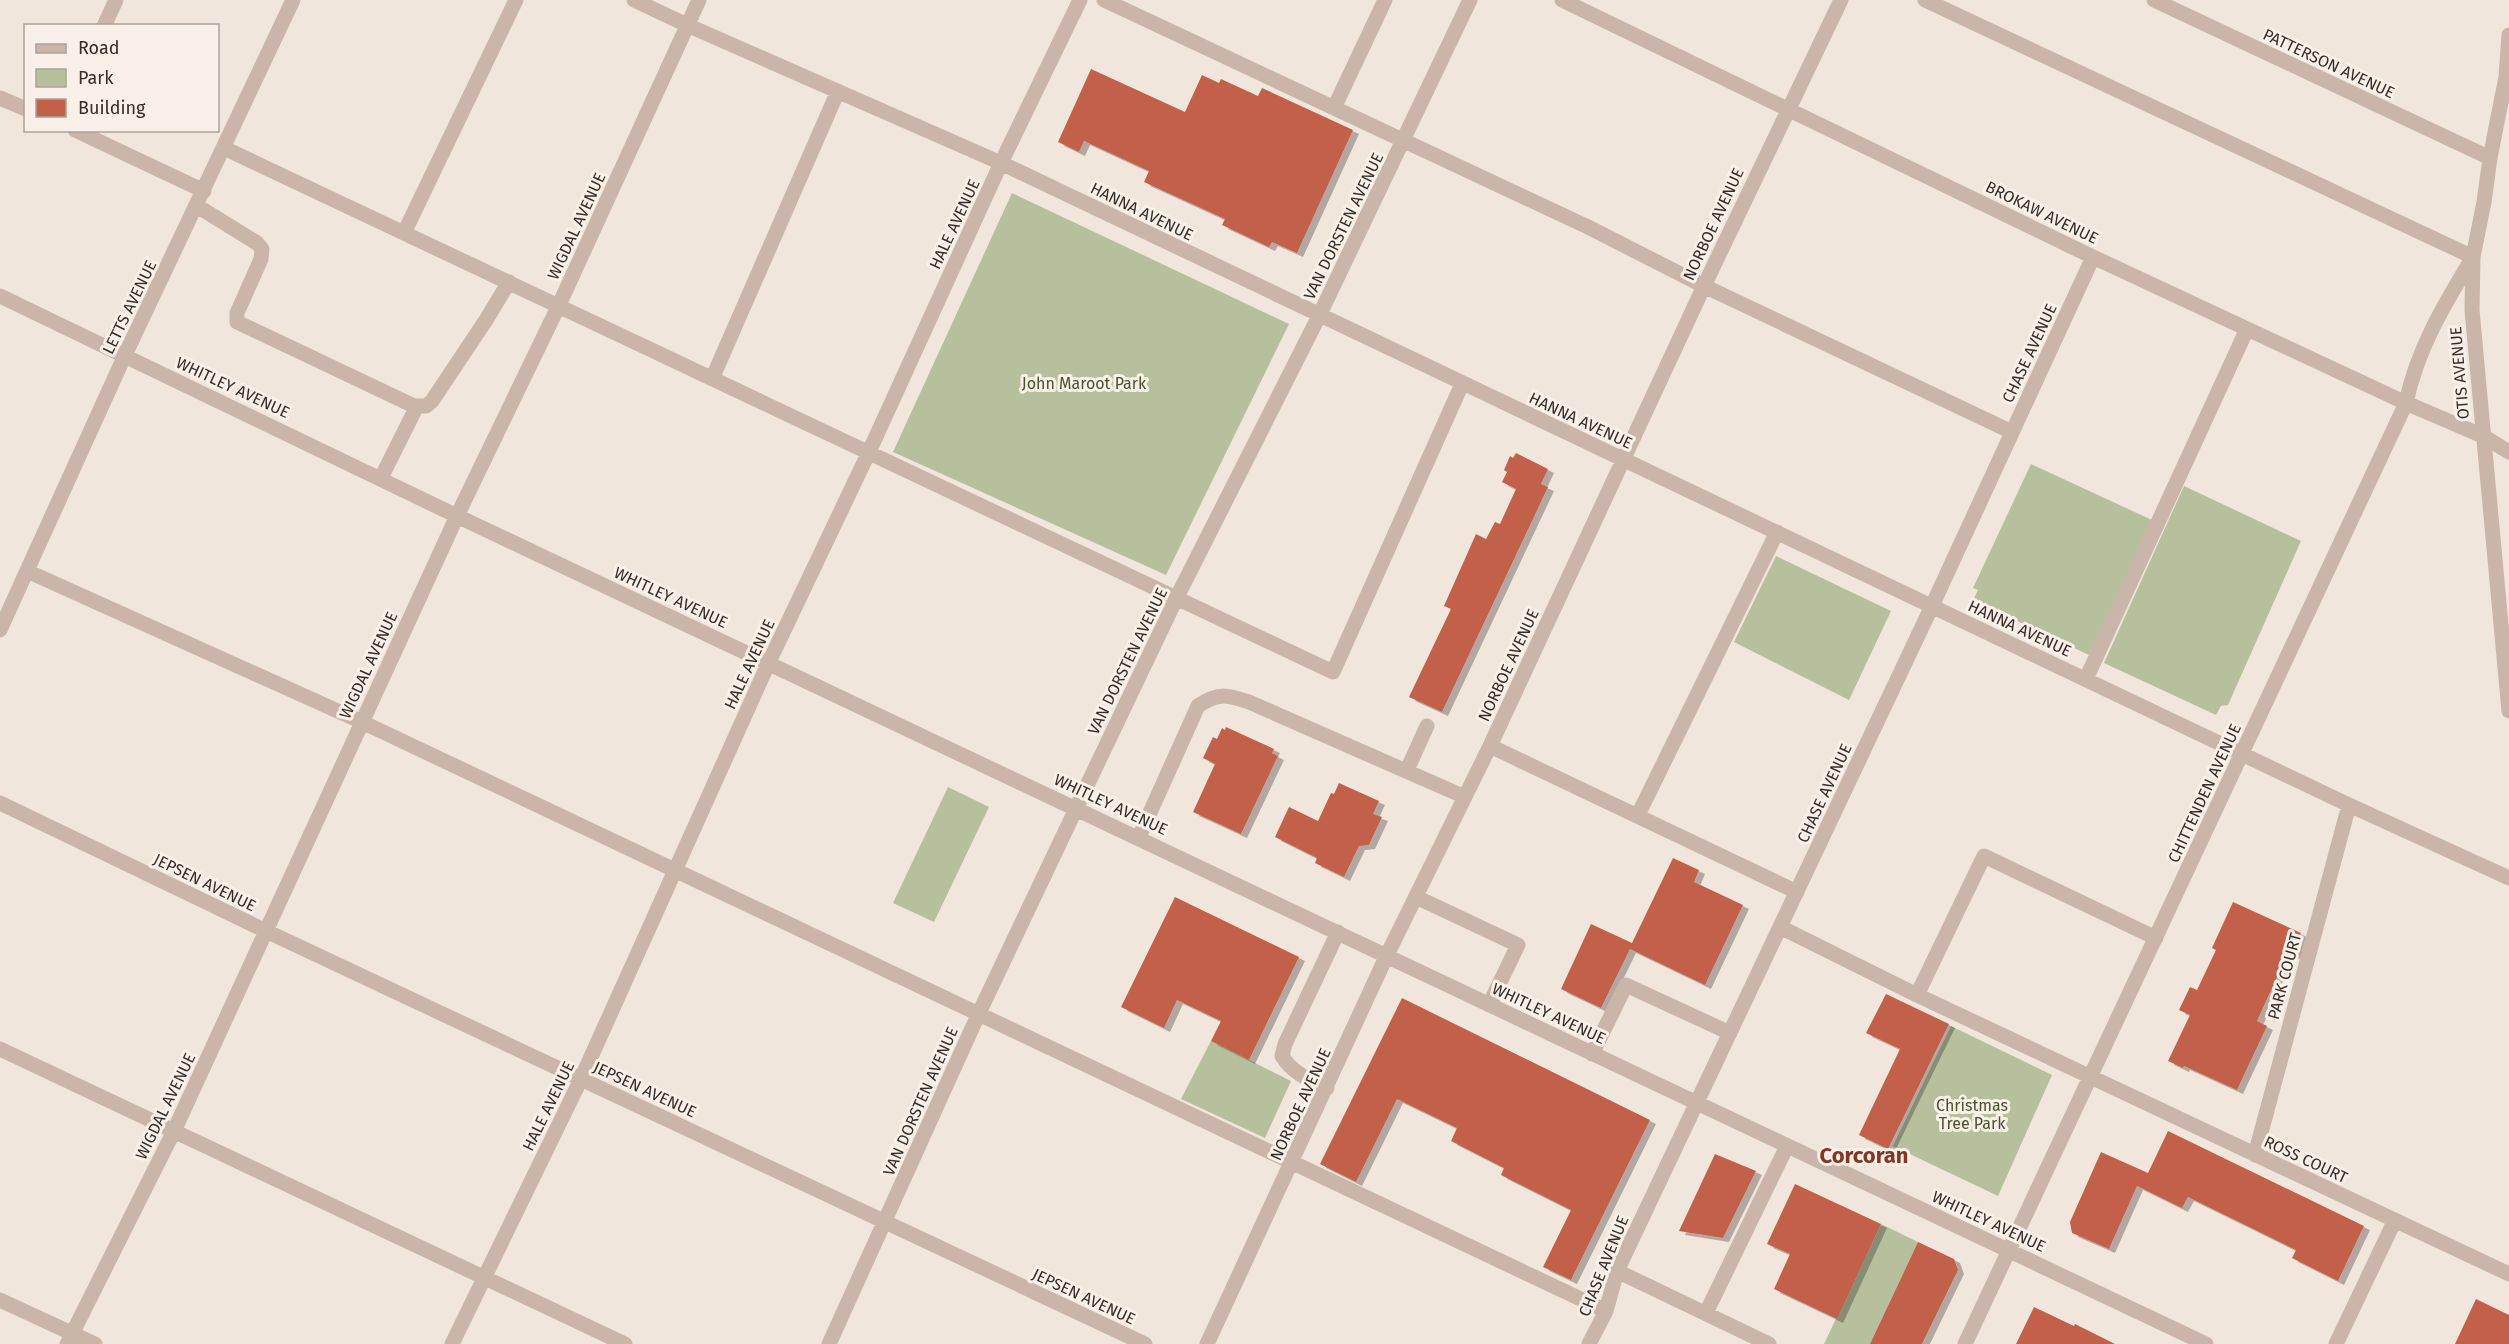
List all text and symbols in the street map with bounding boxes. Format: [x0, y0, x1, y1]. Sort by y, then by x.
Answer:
legend [24, 24, 219, 132]
street label: PATTERSON AVENUE [2260, 25, 2398, 102]
text: Road [78, 37, 120, 59]
text: Park [78, 67, 114, 89]
text: Building [78, 97, 146, 119]
street label: VAN DORSTEN AVENUE [1300, 150, 1387, 303]
street label: NORBOE AVENUE [1679, 165, 1748, 283]
street label: WIGDAL AVENUE [543, 170, 610, 283]
street label: HALE AVENUE [925, 176, 984, 272]
street label: BROKAW AVENUE [1982, 177, 2101, 248]
street label: HANNA AVENUE [1087, 178, 1196, 244]
street label: LETTS AVENUE [99, 257, 160, 357]
street label: CHASE AVENUE [1998, 301, 2061, 406]
street label: OTIS AVENUE [2446, 326, 2473, 420]
street label: WHITLEY AVENUE [173, 353, 293, 422]
park label: John Maroot Park [1022, 374, 1147, 393]
street label: HANNA AVENUE [1526, 388, 1635, 453]
street label: WHITLEY AVENUE [611, 563, 731, 632]
street label: VAN DORSTEN AVENUE [1084, 585, 1171, 738]
street label: HANNA AVENUE [1965, 596, 2074, 661]
street label: NORBOE AVENUE [1474, 606, 1543, 724]
street label: WIGDAL AVENUE [335, 609, 402, 722]
street label: HALE AVENUE [720, 616, 779, 712]
street label: CHITTENDEN AVENUE [2164, 721, 2245, 866]
street label: CHASE AVENUE [1793, 741, 1856, 846]
street label: WHITLEY AVENUE [1051, 770, 1171, 839]
street label: JEPSEN AVENUE [151, 850, 259, 915]
street label: PARK COURT [2264, 930, 2305, 1021]
street label: WHITLEY AVENUE [1489, 979, 1609, 1048]
street label: VAN DORSTEN AVENUE [879, 1024, 962, 1179]
street label: NORBOE AVENUE [1266, 1045, 1335, 1163]
street label: WIGDAL AVENUE [131, 1050, 199, 1163]
street label: JEPSEN AVENUE [590, 1057, 699, 1122]
street label: HALE AVENUE [519, 1058, 578, 1154]
park label: Christmas Tree Park [1936, 1096, 2008, 1133]
street label: ROSS COURT [2261, 1132, 2351, 1187]
district label: Corcoran [1820, 1142, 1908, 1169]
street label: WHITLEY AVENUE [1929, 1187, 2049, 1256]
street label: CHASE AVENUE [1575, 1213, 1632, 1319]
street label: JEPSEN AVENUE [1029, 1264, 1138, 1329]

